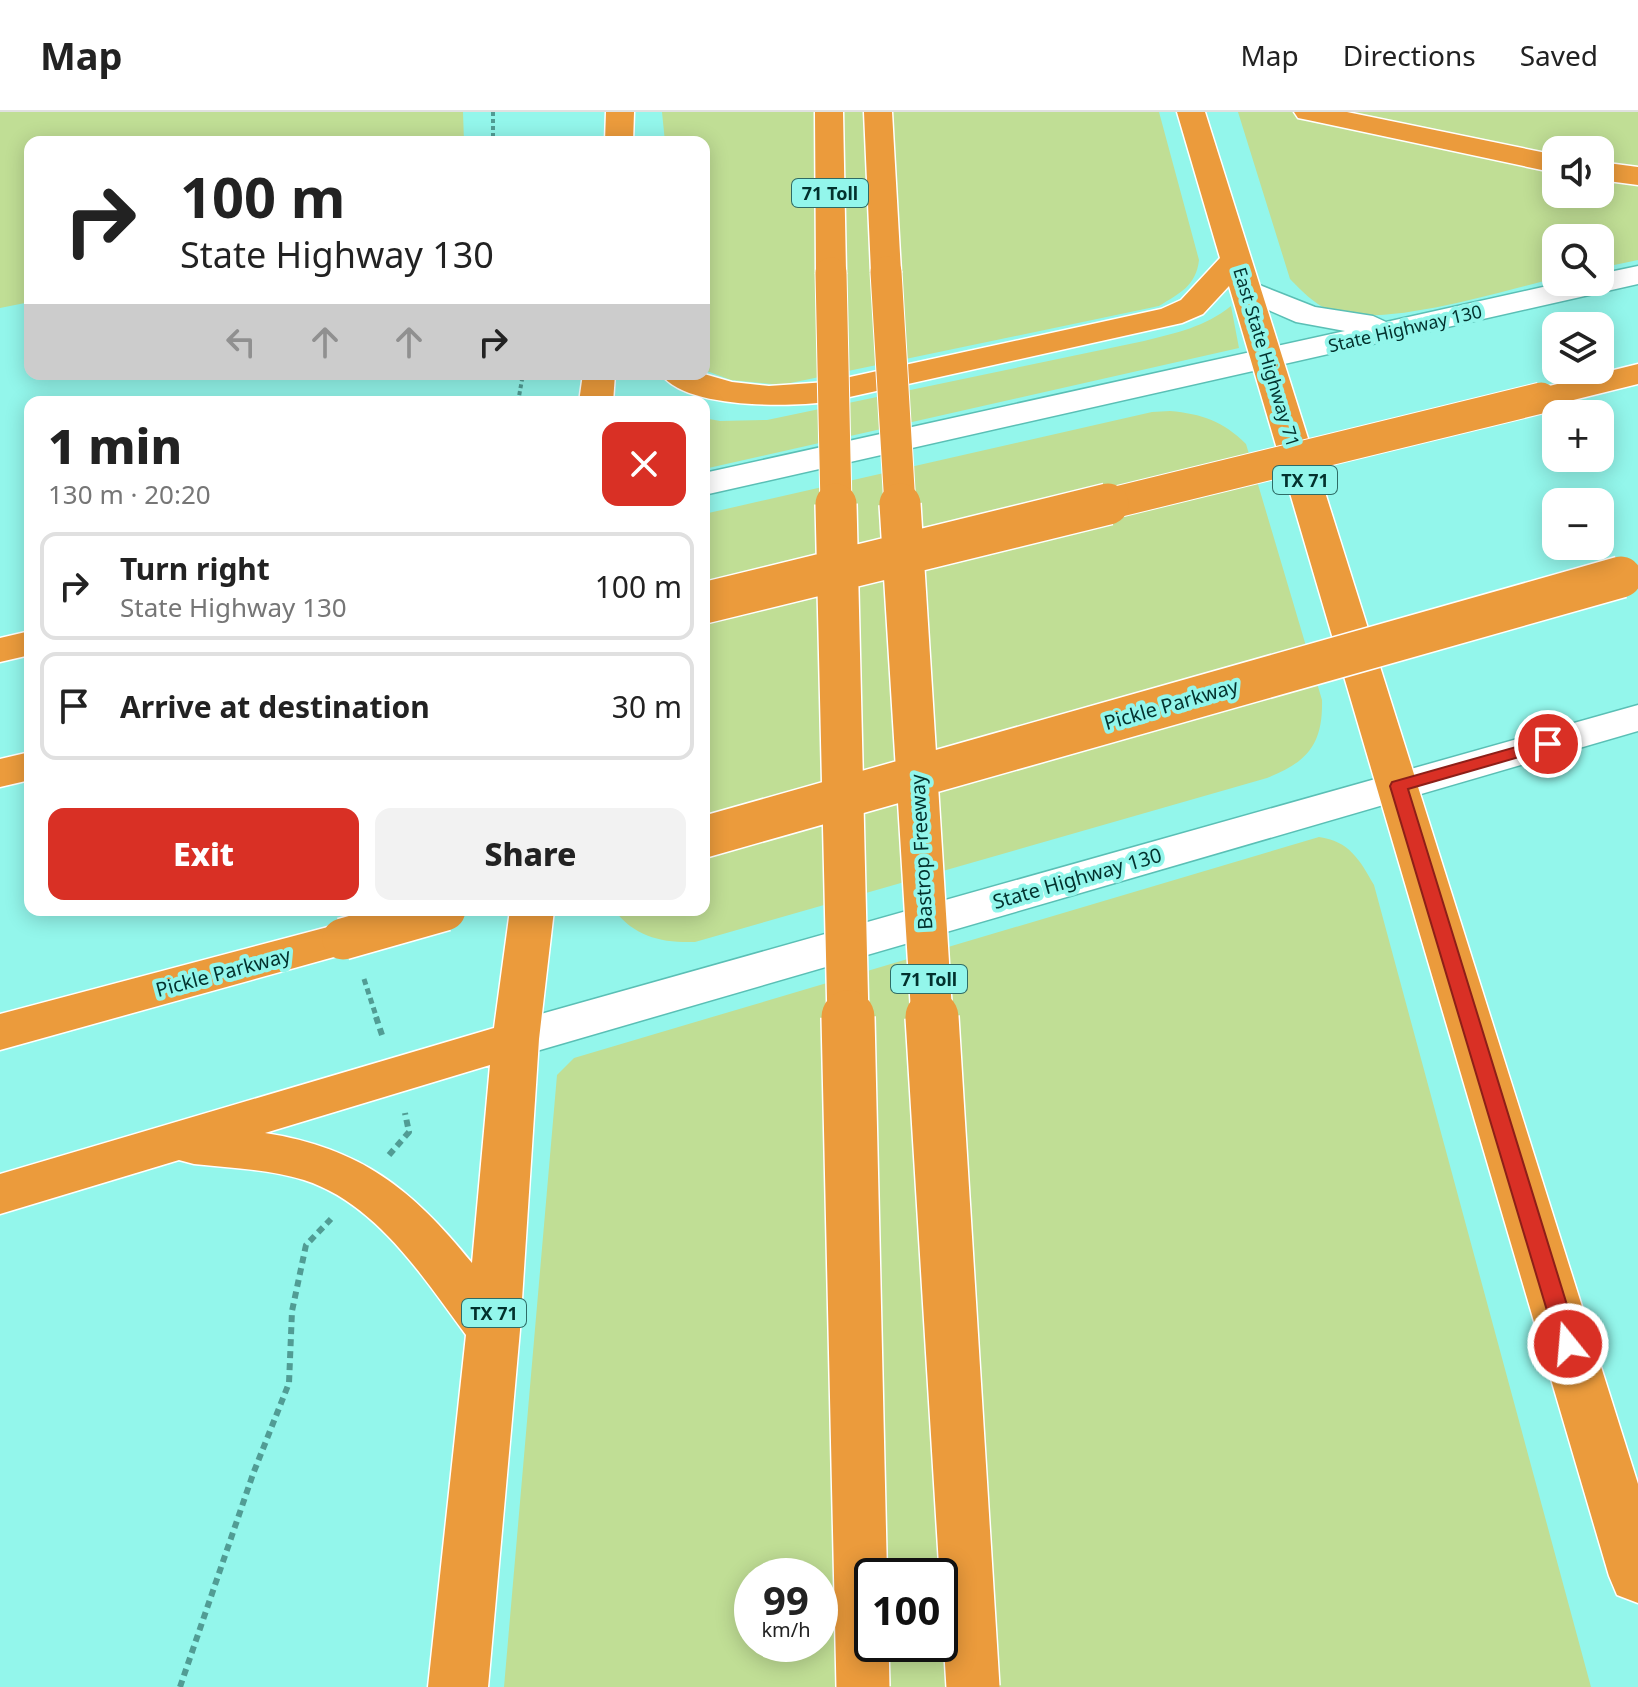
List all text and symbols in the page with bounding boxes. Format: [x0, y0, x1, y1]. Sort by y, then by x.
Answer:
text: Map [40, 29, 123, 81]
text: Map [1240, 36, 1299, 74]
text: Directions [1343, 36, 1476, 74]
text: Saved [1520, 36, 1598, 74]
map controls [1542, 136, 1614, 560]
button: sound [1542, 136, 1614, 208]
text: 100 m [180, 158, 345, 234]
icon: right [48, 168, 152, 272]
road number: 71 Toll [792, 179, 868, 207]
button: search [1542, 224, 1614, 296]
text: State Highway 130 [180, 230, 494, 279]
street label: East State Highway 71 [1228, 264, 1306, 450]
street label: State Highway 130 [1326, 299, 1484, 357]
button: layers [1542, 312, 1614, 384]
icon: left [219, 320, 263, 364]
icon: ahead [303, 320, 347, 364]
icon: ahead [387, 320, 431, 364]
icon: right [471, 320, 515, 364]
button: + [1542, 400, 1614, 472]
text: 1 min [48, 413, 182, 478]
button: close [602, 422, 686, 506]
road number: TX 71 [1273, 466, 1337, 494]
text: 130 m · 20:20 [48, 476, 211, 512]
button: − [1542, 488, 1614, 560]
text: Turn right [120, 548, 270, 589]
icon: right [52, 564, 96, 608]
text: 100 m [595, 566, 682, 607]
text: State Highway 130 [120, 589, 347, 625]
street label: Pickle Parkway [1101, 672, 1242, 736]
icon: arrive [52, 684, 96, 728]
text: Arrive at destination [120, 686, 430, 727]
text: 30 m [612, 686, 682, 727]
pin [1514, 710, 1582, 778]
icon: arrive [1526, 722, 1570, 766]
street label: Bastrop Freeway [903, 773, 939, 931]
button: Exit [48, 808, 359, 900]
button: Share [375, 808, 686, 900]
street label: State Highway 130 [989, 841, 1165, 915]
street label: Pickle Parkway [153, 941, 294, 1003]
road number: 71 Toll [891, 965, 967, 993]
road number: TX 71 [462, 1299, 526, 1327]
position arrow [1526, 1302, 1610, 1386]
speed limit sign: 100 [854, 1558, 958, 1662]
text: 99 [763, 1572, 809, 1627]
text: km/h [761, 1616, 811, 1643]

